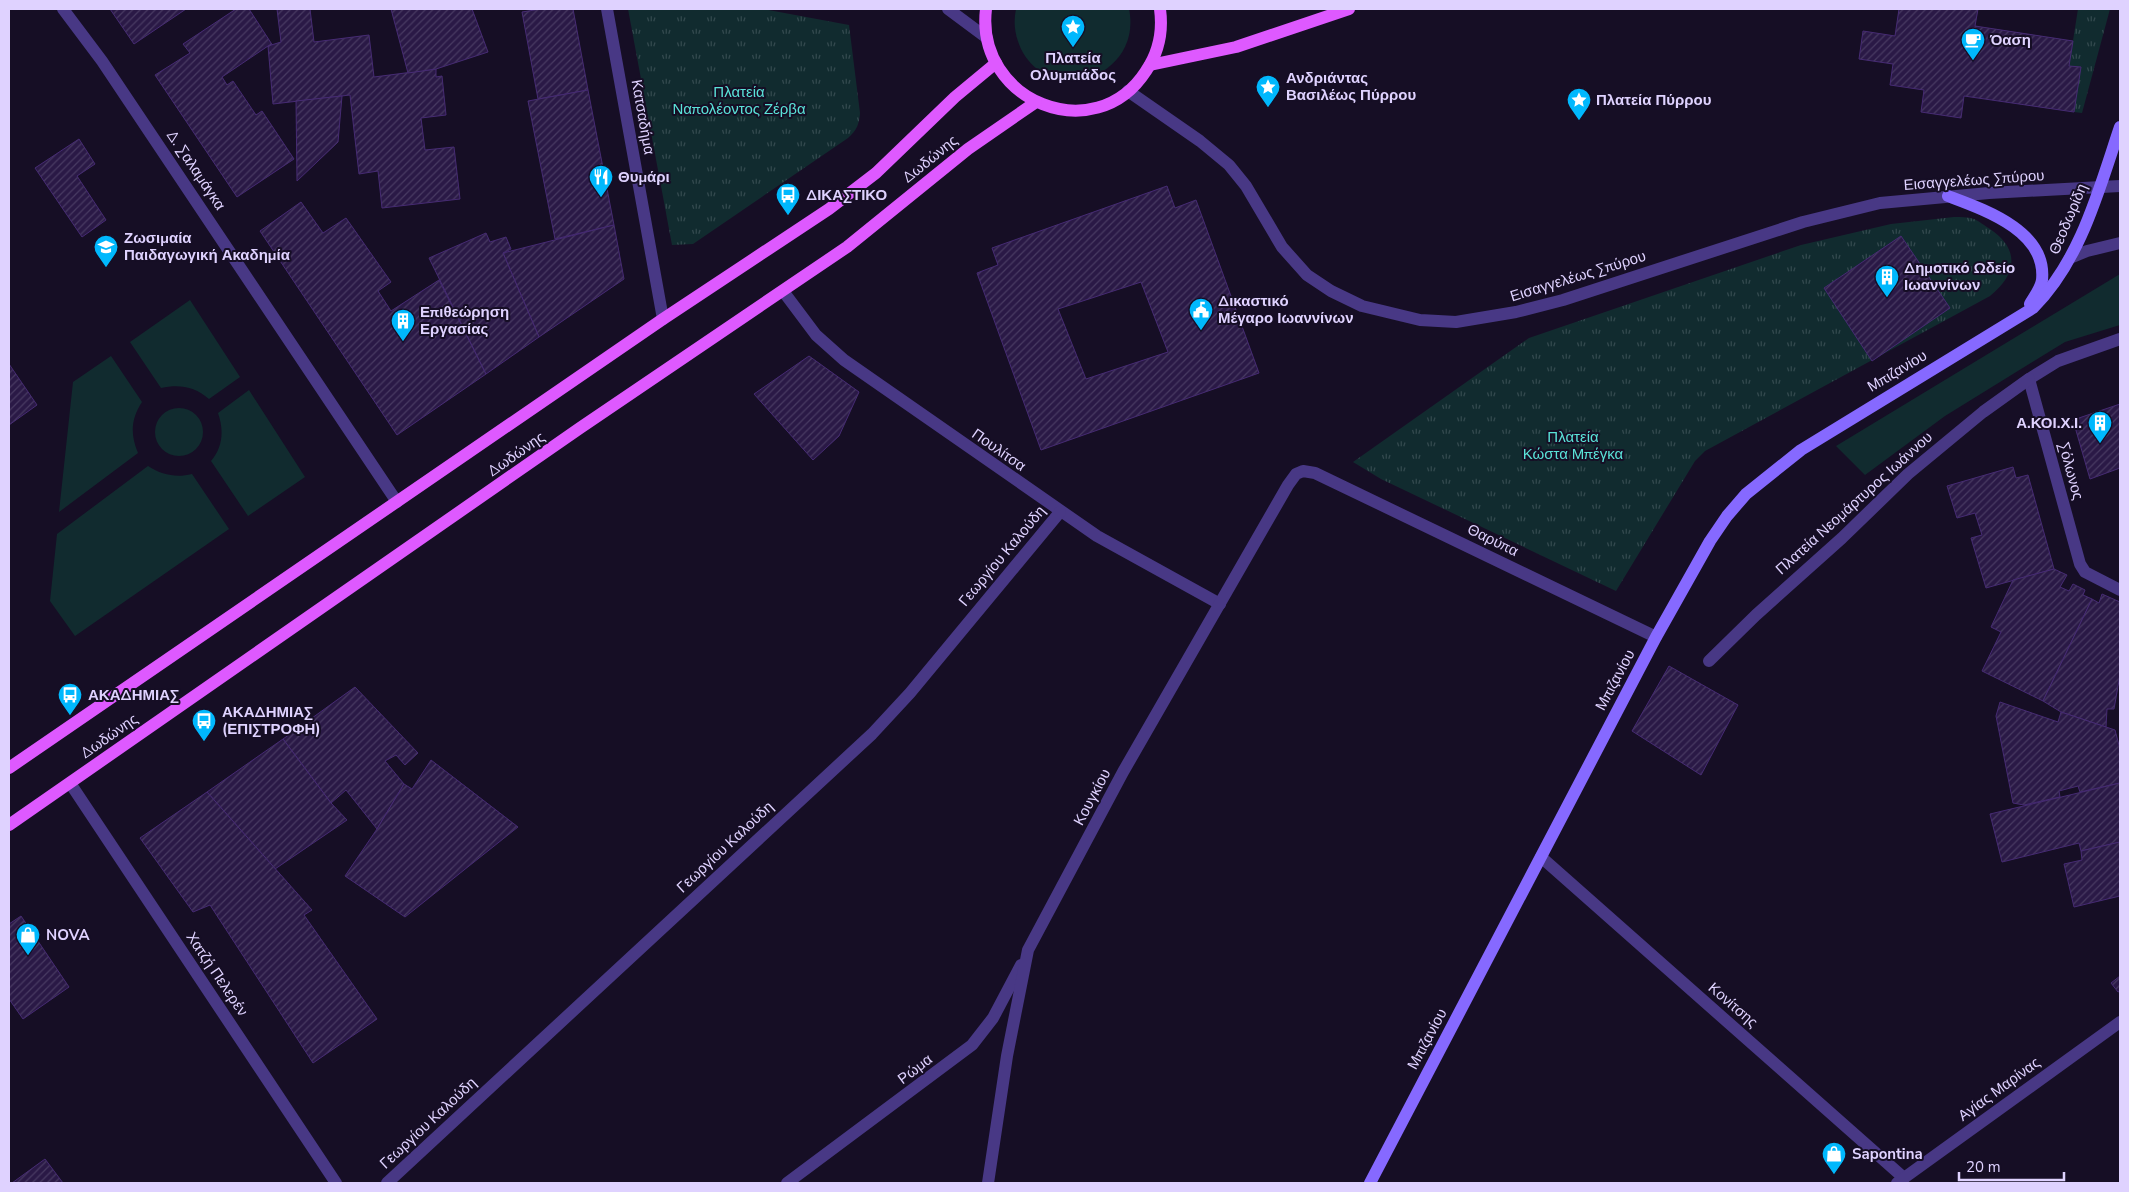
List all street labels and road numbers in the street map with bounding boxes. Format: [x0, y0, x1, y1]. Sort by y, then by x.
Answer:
street label: Κατσαδήμα [627, 78, 659, 156]
street label: Δ. Σαλαμάγκα [162, 126, 230, 214]
street label: Δωδώνης [898, 131, 962, 187]
street label: Εισαγγελέως Σπύρου [1903, 165, 2045, 195]
street label: Θεοδωρίδη [2044, 180, 2092, 258]
street label: Εισαγγελέως Σπύρου [1508, 246, 1648, 306]
street label: Μπιζανίου [1863, 345, 1931, 397]
street label: Πουλίτσα [968, 424, 1030, 476]
street label: Δωδώνης [483, 427, 549, 481]
street label: Πλατεία Νεομάρτυρος Ιωάννου [1771, 427, 1937, 579]
street label: Σόλωνος [2054, 440, 2088, 502]
street label: Γεωργίου Καλούδη [954, 502, 1050, 610]
street label: Θαρύπα [1464, 519, 1522, 561]
street label: Μπιζανίου [1591, 646, 1639, 714]
street label: Δωδώνης [76, 709, 142, 763]
street label: Κουγκίου [1069, 765, 1115, 829]
street label: Γεωργίου Καλούδη [672, 797, 778, 897]
street label: Χατζή Πελερέν [181, 928, 253, 1020]
street label: Κονίτσης [1704, 978, 1762, 1032]
street label: Μπιζανίου [1403, 1005, 1451, 1073]
street label: Ρώμα [893, 1049, 937, 1089]
street label: Αγίας Μαρίνας [1954, 1052, 2044, 1126]
street label: Γεωργίου Καλούδη [375, 1073, 481, 1173]

